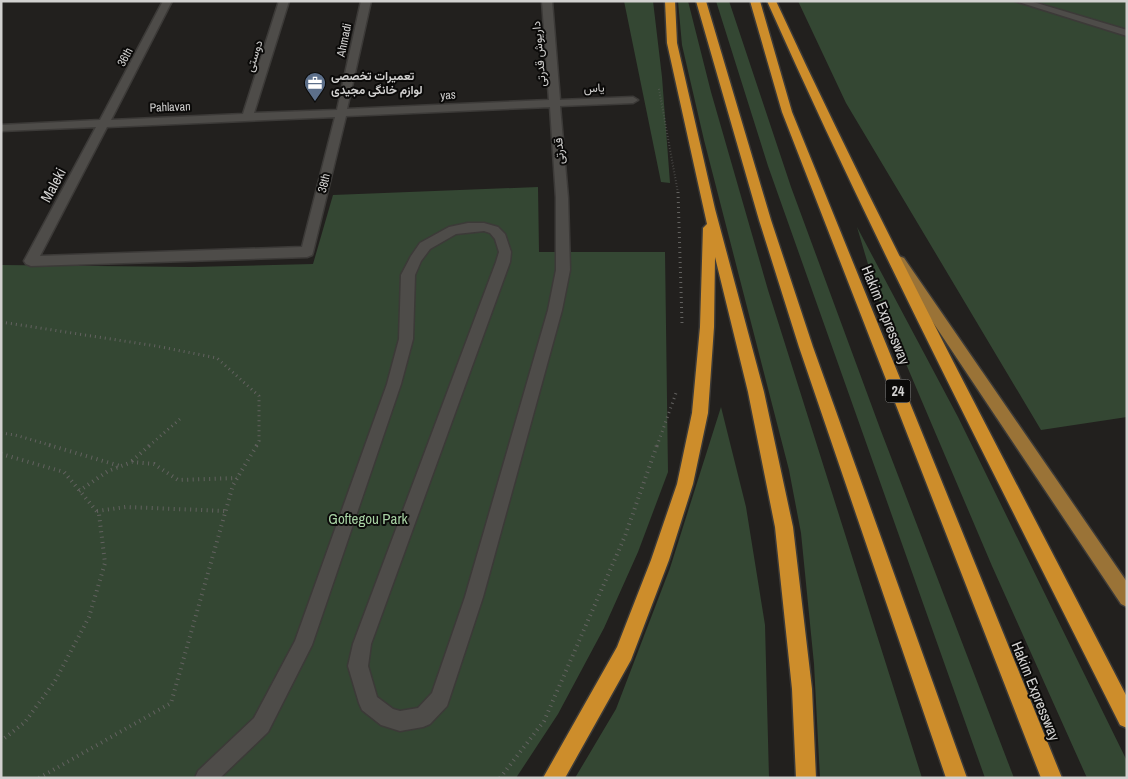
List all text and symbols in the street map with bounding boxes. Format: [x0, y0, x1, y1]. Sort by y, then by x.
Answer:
street label: داریوش قدرتی [528, 20, 550, 88]
street label: Ahmadi [332, 22, 355, 59]
street label: دوستی [241, 38, 267, 74]
street label: 36th [113, 45, 137, 69]
place label: تعمیرات تخصصی لوازم خانگی مجیدی [331, 68, 423, 98]
office icon: تعمیرات تخصصی لوازم خانگی مجیدی [303, 71, 327, 102]
street label: یاس [583, 79, 605, 97]
street label: yas [440, 87, 456, 103]
street label: Pahlavan [149, 98, 191, 116]
street label: قدرتی [550, 137, 568, 165]
street label: Maleki [35, 164, 71, 206]
street label: 38th [314, 172, 334, 194]
street label: Hakim Expressway [857, 262, 916, 369]
road number: 24 [886, 380, 910, 402]
park label: Goftegou Park [328, 508, 409, 529]
street label: Hakim Expressway [1007, 638, 1066, 745]

